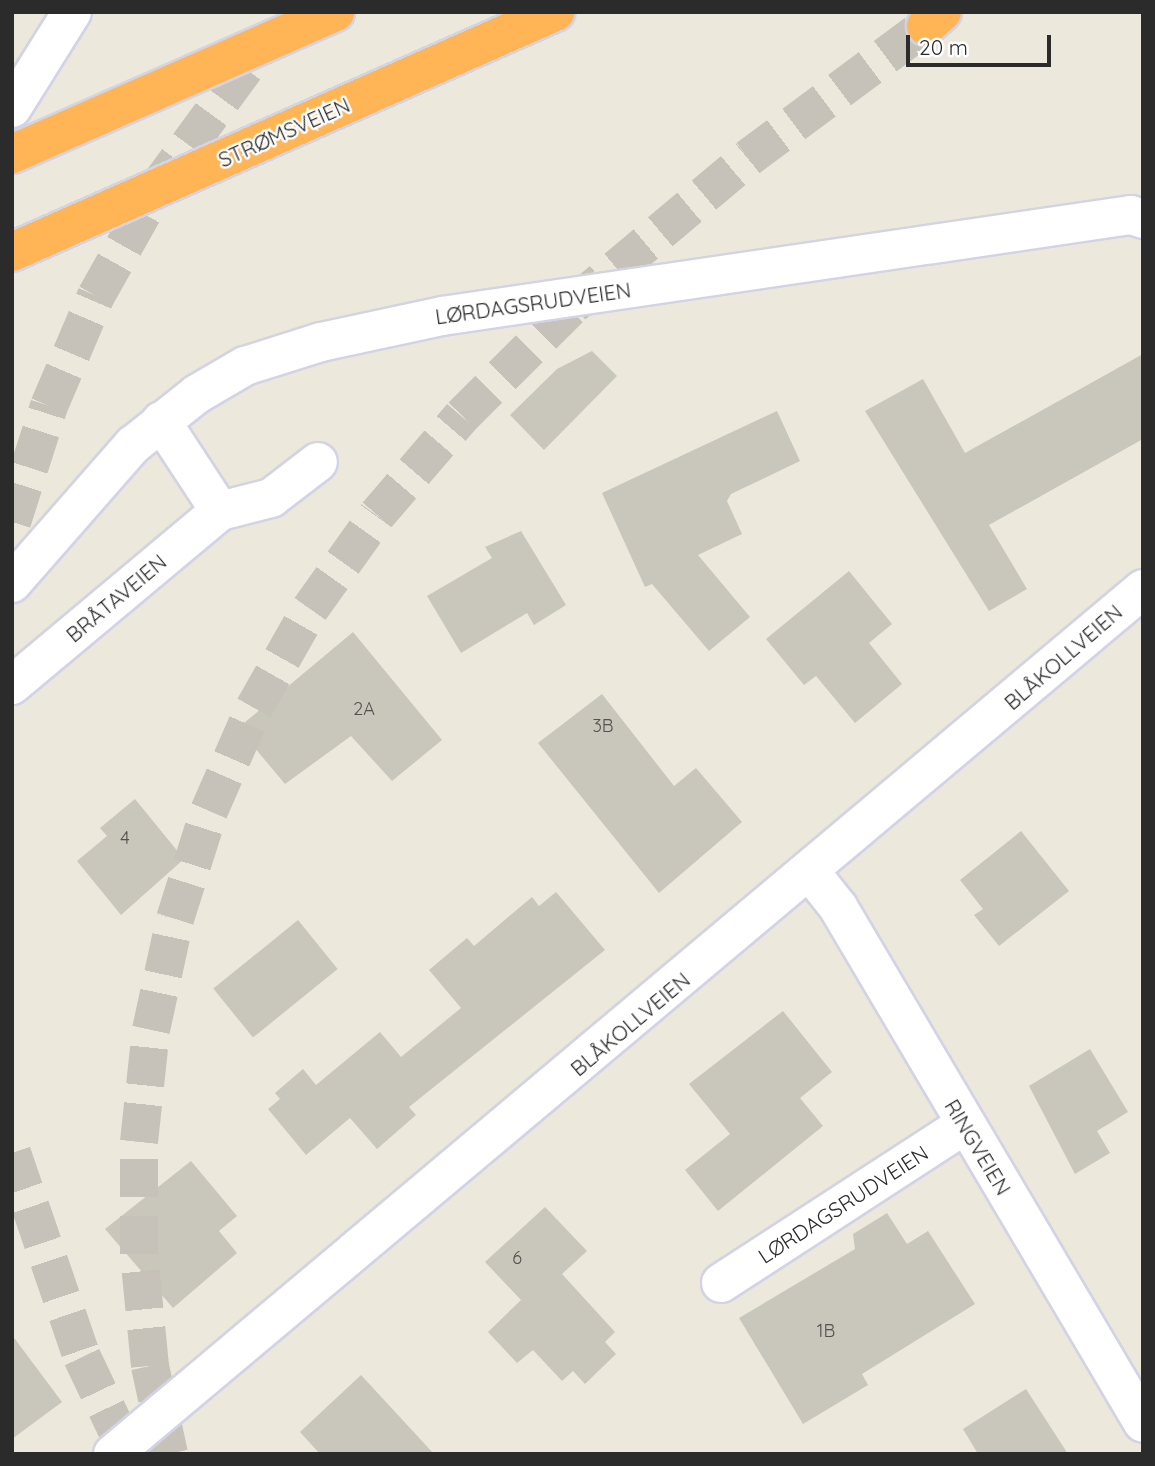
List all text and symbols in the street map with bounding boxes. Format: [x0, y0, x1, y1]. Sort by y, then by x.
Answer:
scale bar [910, 21, 1055, 65]
text: 20 m [919, 34, 968, 60]
street label: STRØMSVEIEN [214, 92, 354, 172]
street label: LØRDAGSRUDVEIEN [433, 277, 633, 329]
street label: BRÅTAVEIEN [61, 549, 171, 647]
street label: BLÅKOLLVEIEN [999, 599, 1127, 715]
house number: 2A [353, 698, 375, 720]
house number: 3B [592, 715, 614, 737]
house number: 4 [120, 827, 130, 849]
street label: BLÅKOLLVEIEN [565, 967, 695, 1081]
street label: RINGVEIEN [940, 1095, 1016, 1199]
street label: LØRDAGSRUDVEIEN [753, 1140, 933, 1268]
house number: 6 [512, 1247, 522, 1269]
house number: 1B [817, 1320, 835, 1342]

